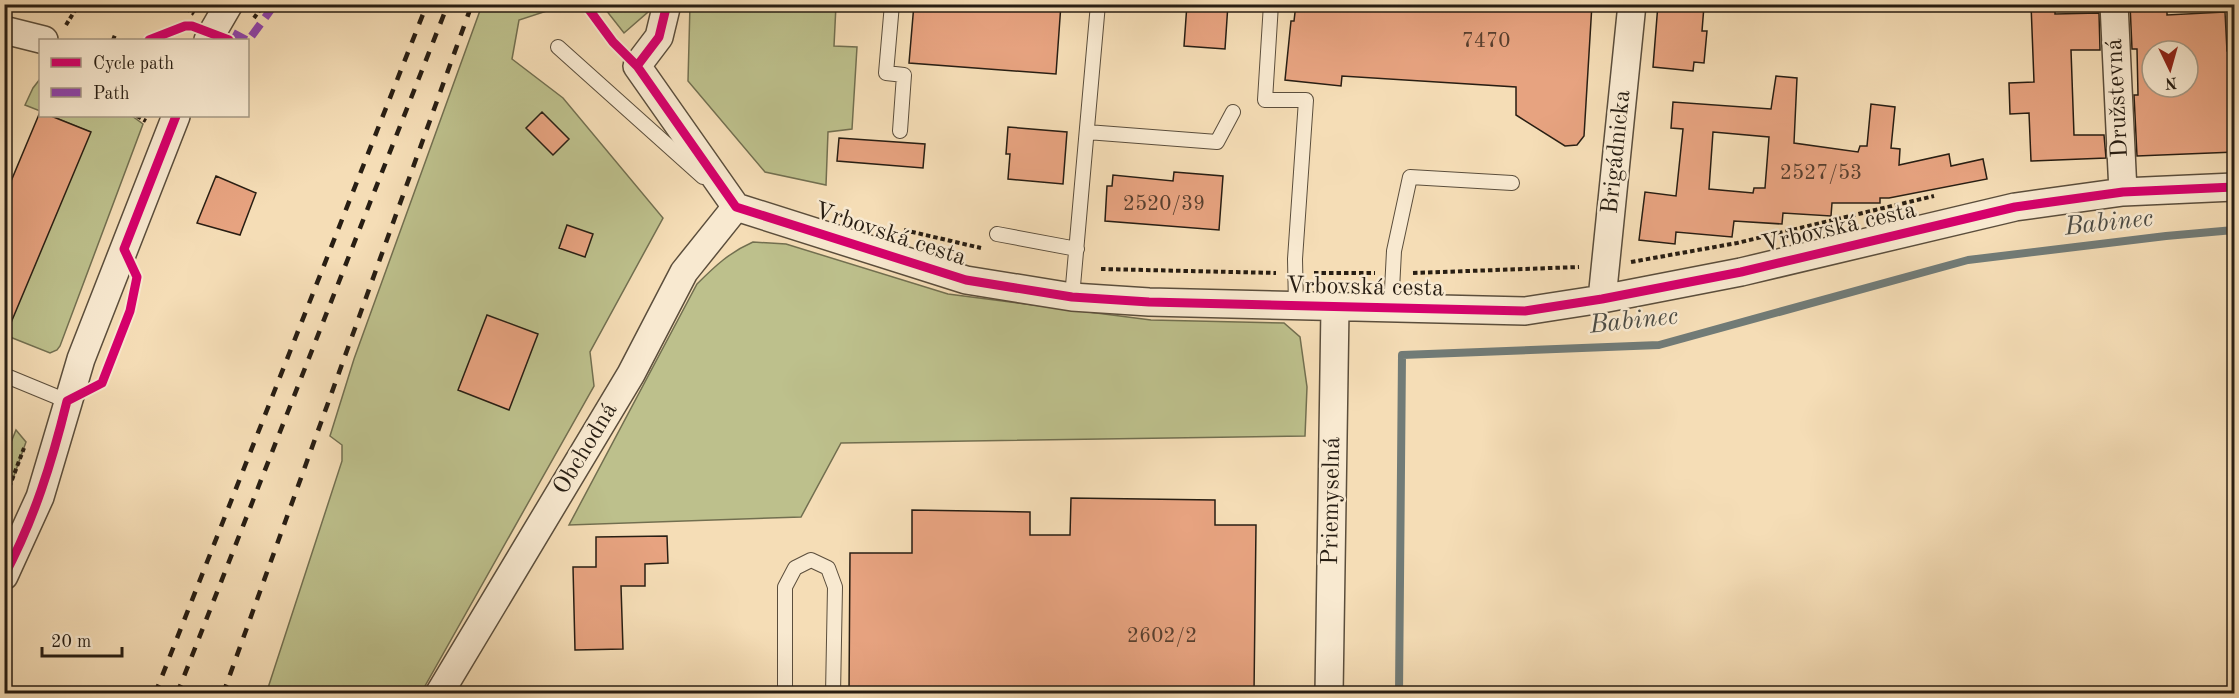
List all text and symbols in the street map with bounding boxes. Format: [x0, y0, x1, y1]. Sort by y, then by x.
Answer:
house number: 7470 [1462, 31, 1510, 52]
street label: Družstevná [2103, 38, 2133, 158]
legend [39, 39, 249, 117]
north arrow [2140, 39, 2200, 99]
text: Cycle path [93, 55, 174, 73]
text: N [2164, 73, 2178, 91]
text: Path [93, 85, 130, 103]
street label: Brigádnicka [1599, 89, 1635, 215]
house number: 2527/53 [1780, 163, 1862, 184]
house number: 2520/39 [1123, 194, 1205, 215]
street label: Vrbovská cesta [811, 199, 969, 271]
street label: Vrbovská cesta [1759, 199, 1919, 257]
water label: Babinec [2062, 205, 2155, 241]
street label: Vrbovská cesta [1286, 275, 1444, 301]
water label: Babinec [1587, 303, 1680, 339]
street label: Obchodná [549, 399, 623, 499]
street label: Priemyselná [1319, 437, 1345, 565]
scale bar [42, 620, 122, 658]
house number: 2602/2 [1127, 626, 1197, 647]
text: 20 m [51, 633, 91, 651]

